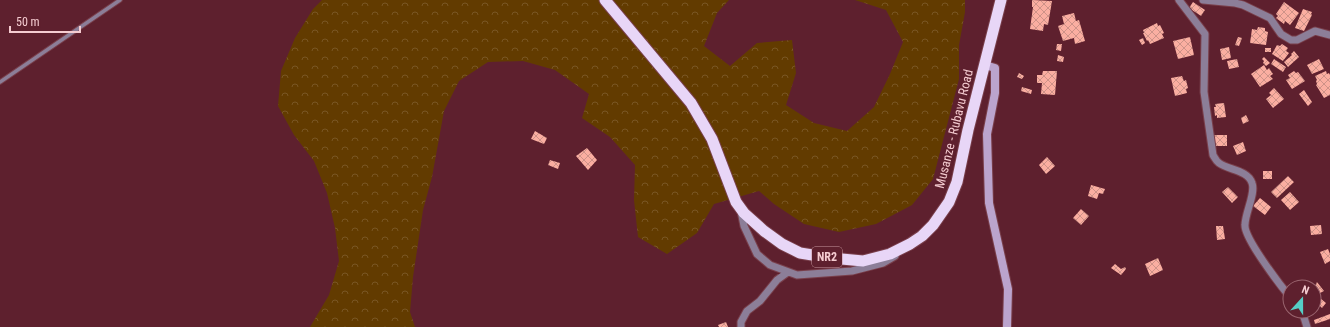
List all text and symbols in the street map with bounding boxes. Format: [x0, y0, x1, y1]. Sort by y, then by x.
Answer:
scale bar [10, 8, 80, 34]
text: 50 m [16, 15, 40, 29]
street label: Musanze - Rubavu Road [932, 68, 976, 190]
road number: NR2 [812, 247, 842, 267]
north arrow [1282, 279, 1322, 319]
text: N [1300, 283, 1311, 297]

